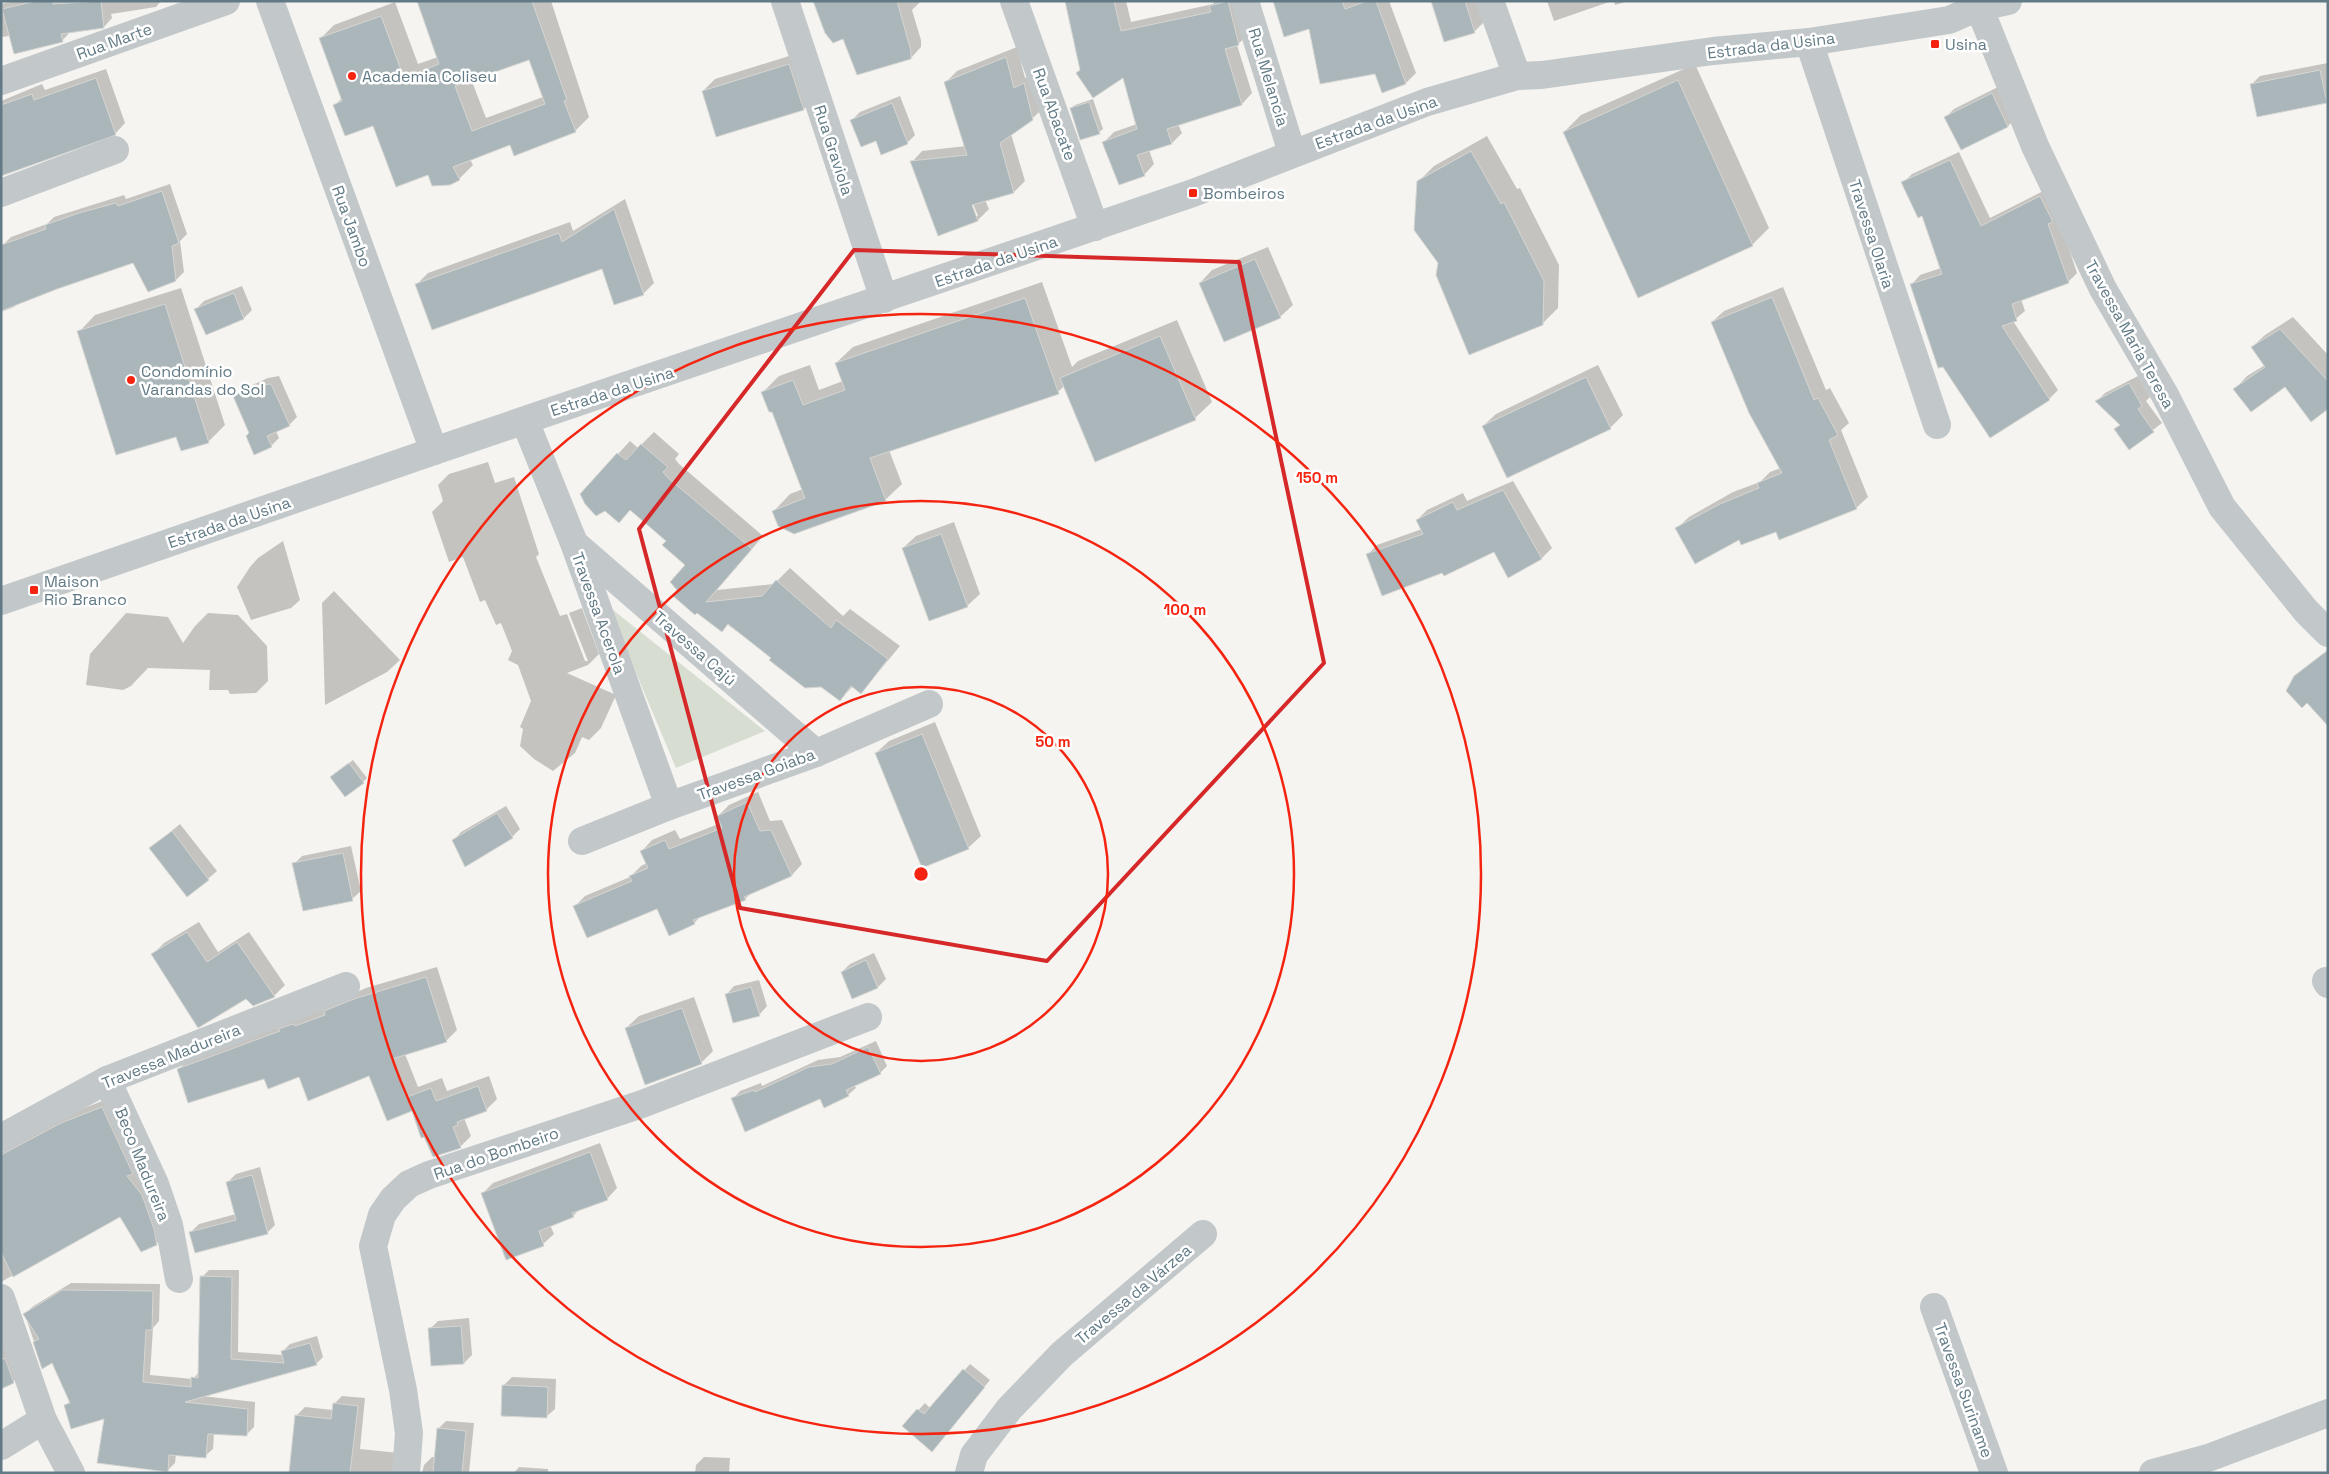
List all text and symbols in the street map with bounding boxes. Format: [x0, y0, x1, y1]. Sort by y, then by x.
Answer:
street label: Rua Marte [74, 18, 155, 65]
street label: Rua Melancia [1244, 25, 1293, 129]
street label: Estrada da Usina [1706, 27, 1836, 64]
place label: Usina [1945, 34, 1987, 55]
marker: Usina [1929, 38, 1941, 50]
street label: Rua Abacate [1028, 65, 1081, 163]
place label: Academia Coliseu [362, 66, 497, 87]
marker: Academia Coliseu [346, 70, 358, 82]
street label: Estrada da Usina [1312, 91, 1440, 154]
street label: Rua Graviola [809, 102, 858, 198]
street label: Travessa Olaria [1844, 177, 1899, 291]
street label: Rua Jambo [327, 182, 376, 270]
place label: Bombeiros [1203, 183, 1285, 204]
marker: Bombeiros [1187, 187, 1199, 199]
street label: Estrada da Usina [932, 231, 1060, 292]
street label: Travessa Maria Teresa [2080, 256, 2179, 412]
place label: Condomínio Varandas do Sol [141, 361, 264, 400]
street label: Estrada da Usina [548, 362, 677, 421]
marker: Condomínio Varandas do Sol [125, 374, 137, 386]
text: 150 m [1296, 468, 1338, 487]
street label: Estrada da Usina [165, 492, 293, 553]
street label: Travessa Acerola [567, 549, 630, 677]
place label: Maison Rio Branco [44, 571, 127, 610]
marker: Maison Rio Branco [28, 584, 40, 596]
text: 100 m [1164, 600, 1206, 619]
street label: Travessa Cajú [649, 606, 741, 690]
text: 50 m [1035, 732, 1071, 751]
street label: Travessa Goiaba [694, 743, 818, 805]
centre of rings [912, 865, 930, 883]
street label: Travessa Madureira [99, 1019, 244, 1094]
street label: Beco Madureira [110, 1104, 175, 1224]
street label: Rua do Bombeiro [431, 1122, 562, 1185]
street label: Travessa da Várzea [1071, 1240, 1196, 1349]
street label: Travessa Suriname [1929, 1320, 1998, 1461]

